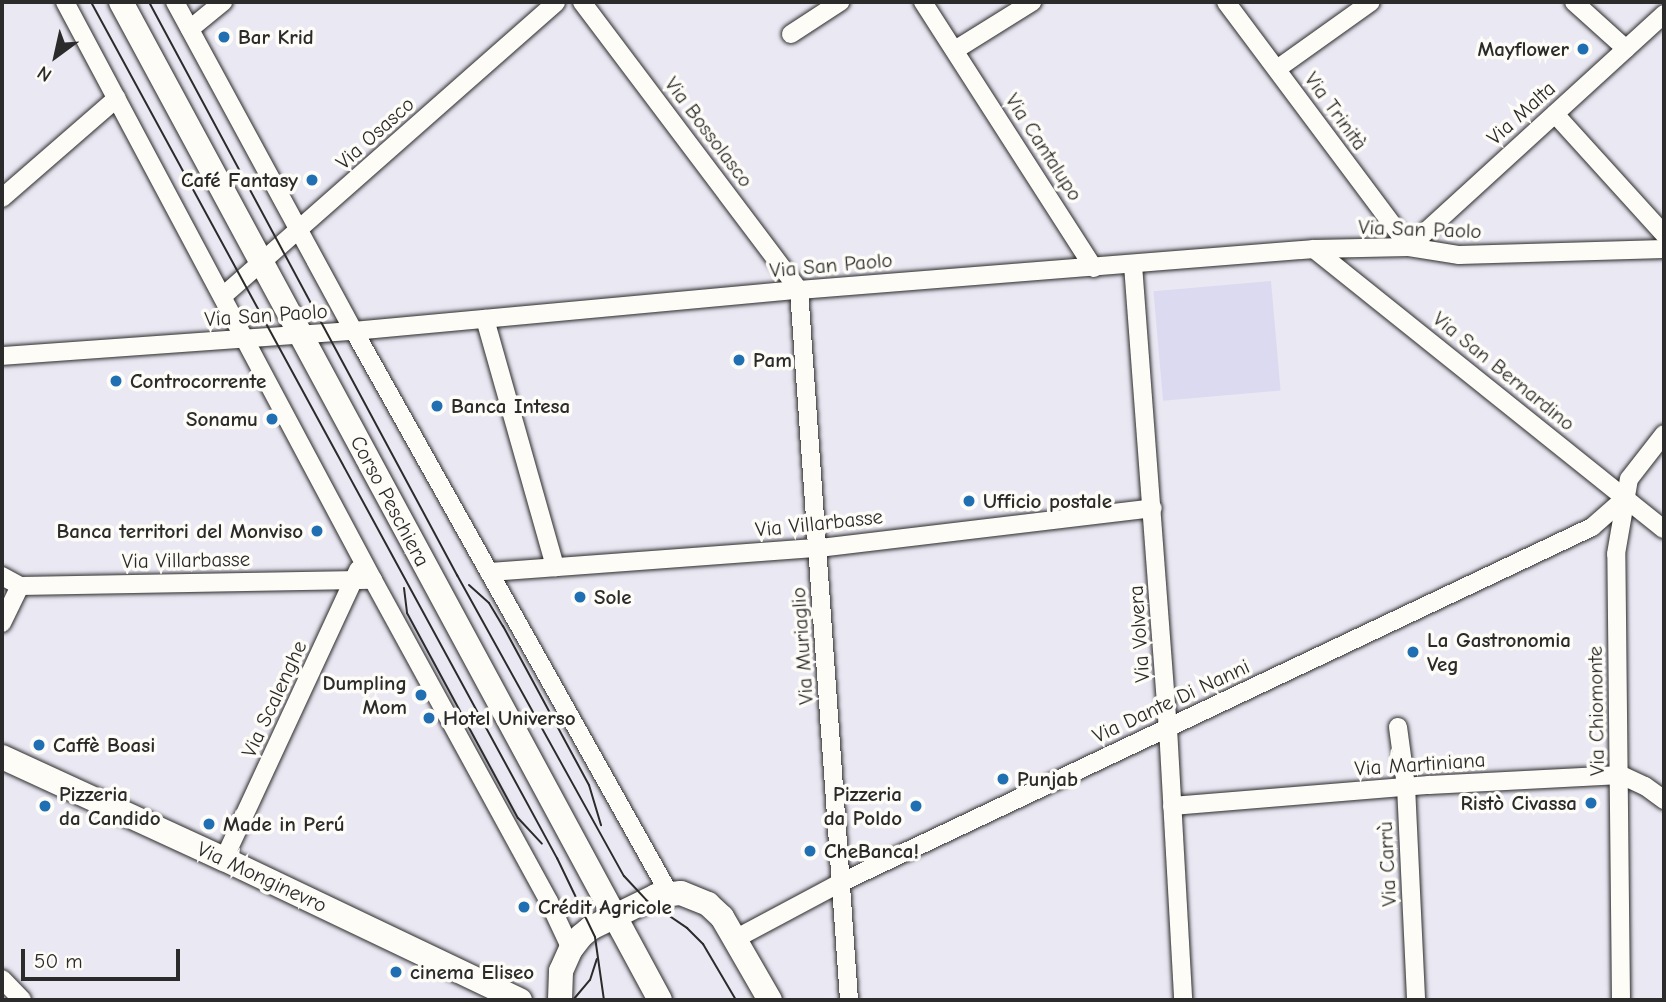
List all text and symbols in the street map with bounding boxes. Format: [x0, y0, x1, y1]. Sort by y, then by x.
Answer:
north arrow [21, 21, 91, 91]
place label: Bar Krid [238, 24, 314, 50]
marker: Bar Krid [216, 29, 232, 45]
place label: Mayflower [1477, 36, 1569, 62]
marker: Mayflower [1575, 41, 1591, 57]
text: N [33, 61, 56, 86]
street label: Via Trinità [1299, 67, 1373, 155]
street label: Via Bossolasco [659, 72, 759, 192]
street label: Via Malta [1482, 76, 1560, 150]
street label: Via Cantalupo [1000, 89, 1088, 205]
street label: Via Osasco [331, 91, 419, 175]
place label: Café Fantasy [181, 167, 298, 193]
marker: Café Fantasy [304, 172, 320, 188]
street label: Via San Paolo [1358, 214, 1482, 244]
street label: Via San Paolo [768, 247, 894, 283]
street label: Via San Paolo [204, 298, 328, 332]
street label: Via San Bernardino [1428, 306, 1580, 436]
place label: Pam [753, 347, 792, 373]
marker: Pam [731, 352, 747, 368]
place label: Controcorrente [130, 368, 266, 394]
marker: Controcorrente [108, 373, 124, 389]
place label: Banca Intesa [451, 393, 570, 419]
marker: Banca Intesa [429, 398, 445, 414]
place label: Sonamu [186, 406, 258, 432]
marker: Sonamu [264, 411, 280, 427]
street label: Corso Peschiera [345, 431, 435, 571]
place label: Ufficio postale [983, 488, 1112, 514]
marker: Ufficio postale [961, 493, 977, 509]
street label: Via Villarbasse [754, 504, 884, 542]
place label: Banca territori del Monviso [56, 518, 303, 544]
marker: Banca territori del Monviso [309, 523, 325, 539]
street label: Via Villarbasse [122, 546, 250, 574]
place label: Sole [594, 584, 632, 610]
street label: Via Volvera [1123, 585, 1155, 683]
street label: Via Muriaglio [785, 586, 819, 706]
marker: Sole [572, 589, 588, 605]
place label: La Gastronomia Veg [1427, 627, 1571, 677]
street label: Via Scalenghe [236, 637, 312, 761]
marker: La Gastronomia Veg [1405, 644, 1421, 660]
street label: Via Chiomonte [1582, 646, 1610, 776]
street label: Via Dante Di Nanni [1089, 654, 1253, 748]
place label: Dumpling Mom [322, 670, 407, 720]
marker: Dumpling Mom [413, 687, 429, 703]
place label: Hotel Universo [443, 705, 576, 731]
marker: Hotel Universo [421, 710, 437, 726]
place label: Caffè Boasi [53, 732, 155, 758]
marker: Caffè Boasi [31, 737, 47, 753]
street label: Via Martiniana [1354, 747, 1486, 781]
place label: Punjab [1017, 766, 1078, 792]
marker: Punjab [995, 771, 1011, 787]
place label: Pizzeria da Candido [59, 781, 161, 831]
place label: Pizzeria da Poldo [824, 781, 902, 831]
place label: Ristò Civassa [1461, 790, 1577, 816]
marker: Ristò Civassa [1583, 795, 1599, 811]
marker: Pizzeria da Candido [37, 798, 53, 814]
marker: Pizzeria da Poldo [908, 798, 924, 814]
place label: Made in Perú [223, 811, 345, 837]
marker: Made in Perú [201, 816, 217, 832]
street label: Via Carrù [1372, 821, 1402, 907]
street label: Via Monginevro [193, 836, 331, 918]
place label: CheBanca! [824, 838, 919, 864]
marker: CheBanca! [802, 843, 818, 859]
place label: Crédit Agricole [538, 894, 672, 920]
marker: Crédit Agricole [516, 899, 532, 915]
scale bar [24, 936, 184, 980]
text: 50 m [34, 949, 83, 973]
place label: cinema Eliseo [410, 959, 534, 985]
marker: cinema Eliseo [388, 964, 404, 980]

